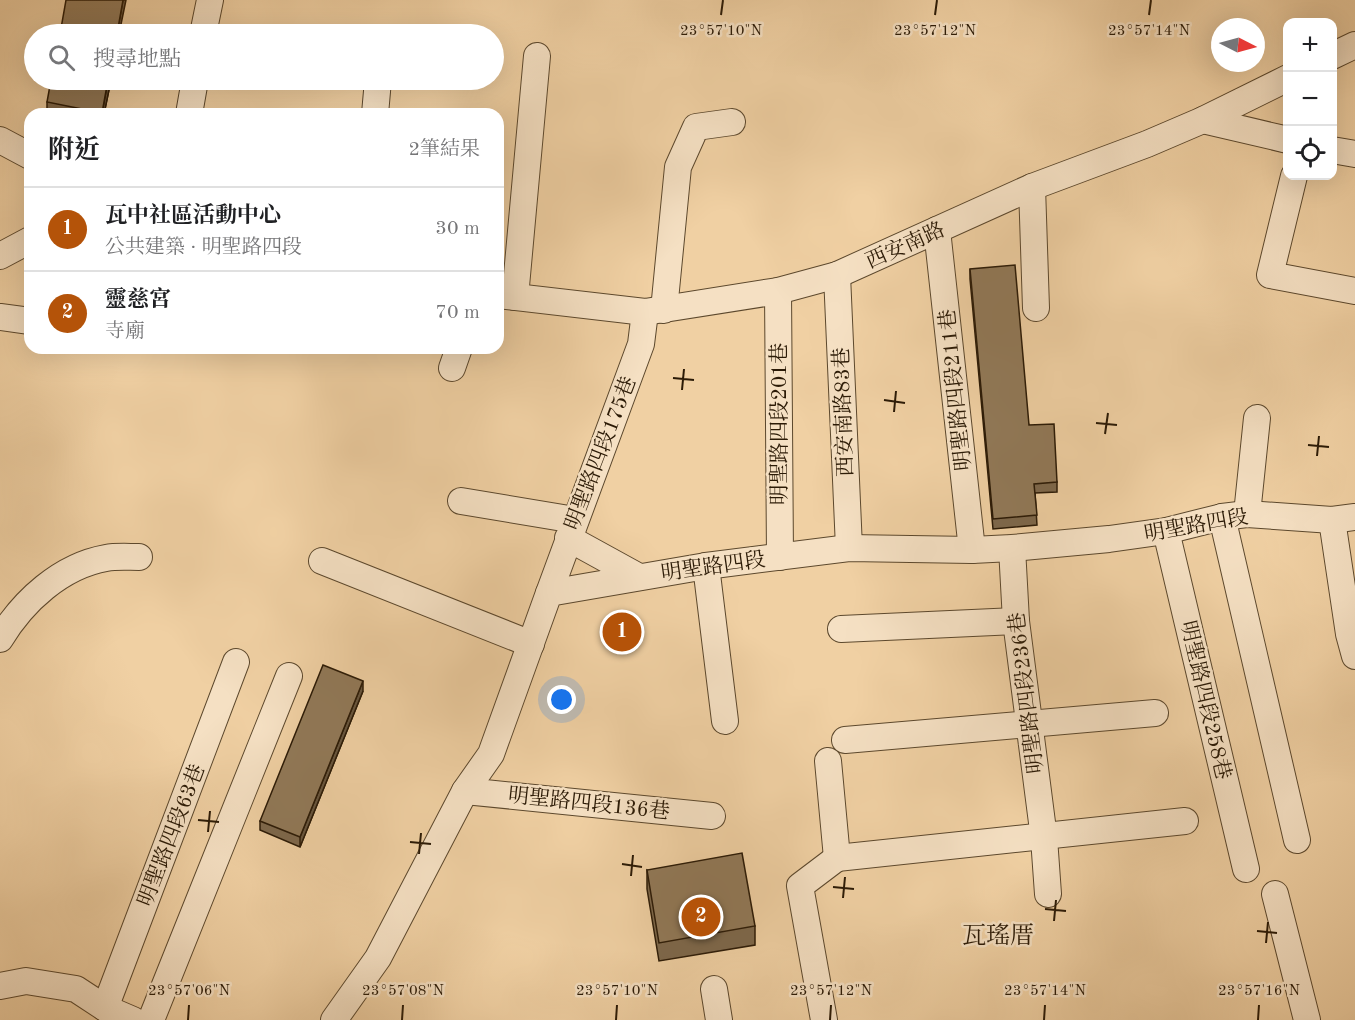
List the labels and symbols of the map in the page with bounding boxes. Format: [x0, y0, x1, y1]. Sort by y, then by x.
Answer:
north arrow [1211, 18, 1265, 72]
text: 23°57'10"N [680, 24, 762, 39]
text: 23°57'12"N [894, 24, 976, 39]
text: 23°57'14"N [1108, 24, 1190, 39]
street label: 西安南路 [862, 218, 948, 273]
street label: 明聖路四段211巷 [936, 308, 975, 472]
street label: 明聖路四段201巷 [768, 343, 791, 505]
street label: 西安南路83巷 [830, 347, 857, 477]
street label: 明聖路四段175巷 [561, 373, 640, 533]
street label: 明聖路四段 [1142, 505, 1250, 546]
street label: 明聖路四段 [659, 548, 767, 585]
pin: 1 [602, 610, 642, 654]
street label: 明聖路四段236巷 [1005, 611, 1048, 775]
street label: 明聖路四段258巷 [1176, 618, 1235, 782]
your location [547, 685, 576, 714]
street label: 明聖路四段63巷 [134, 761, 209, 909]
street label: 明聖路四段136巷 [507, 784, 671, 823]
pin: 2 [682, 894, 720, 940]
district label: 瓦瑤厝 [962, 922, 1034, 949]
text: 23°57'06"N [148, 984, 230, 999]
text: 23°57'08"N [362, 984, 444, 999]
text: 23°57'10"N [576, 984, 658, 999]
text: 23°57'12"N [790, 984, 872, 999]
text: 23°57'14"N [1004, 984, 1086, 999]
text: 23°57'16"N [1218, 984, 1300, 999]

